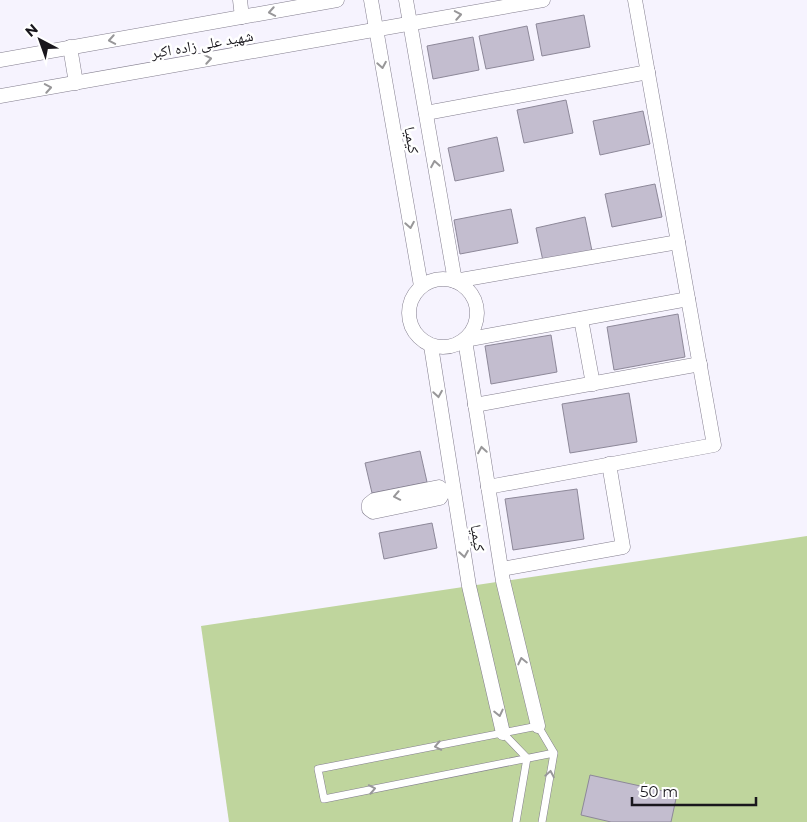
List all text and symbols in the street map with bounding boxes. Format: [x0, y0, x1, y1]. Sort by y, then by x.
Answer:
one-way arrow [268, 6, 276, 16]
one-way arrow [454, 11, 463, 21]
north arrow [15, 15, 65, 65]
text: N [21, 20, 42, 41]
street label: شهید علی زاده اکبر [148, 26, 255, 63]
one-way arrow [108, 34, 116, 45]
one-way arrow [204, 55, 212, 65]
one-way arrow [377, 61, 387, 70]
one-way arrow [44, 83, 52, 93]
street label: کیمیا [400, 125, 424, 155]
one-way arrow [430, 159, 440, 168]
one-way arrow [405, 221, 415, 230]
one-way arrow [433, 390, 443, 398]
one-way arrow [478, 446, 488, 455]
one-way arrow [393, 490, 401, 500]
street label: کیمیا [467, 523, 489, 553]
one-way arrow [458, 551, 469, 559]
one-way arrow [517, 657, 528, 666]
one-way arrow [493, 708, 504, 717]
one-way arrow [434, 740, 443, 750]
one-way arrow [545, 770, 555, 778]
scale bar [632, 774, 756, 806]
text: 50 m [640, 782, 678, 801]
one-way arrow [367, 784, 376, 795]

